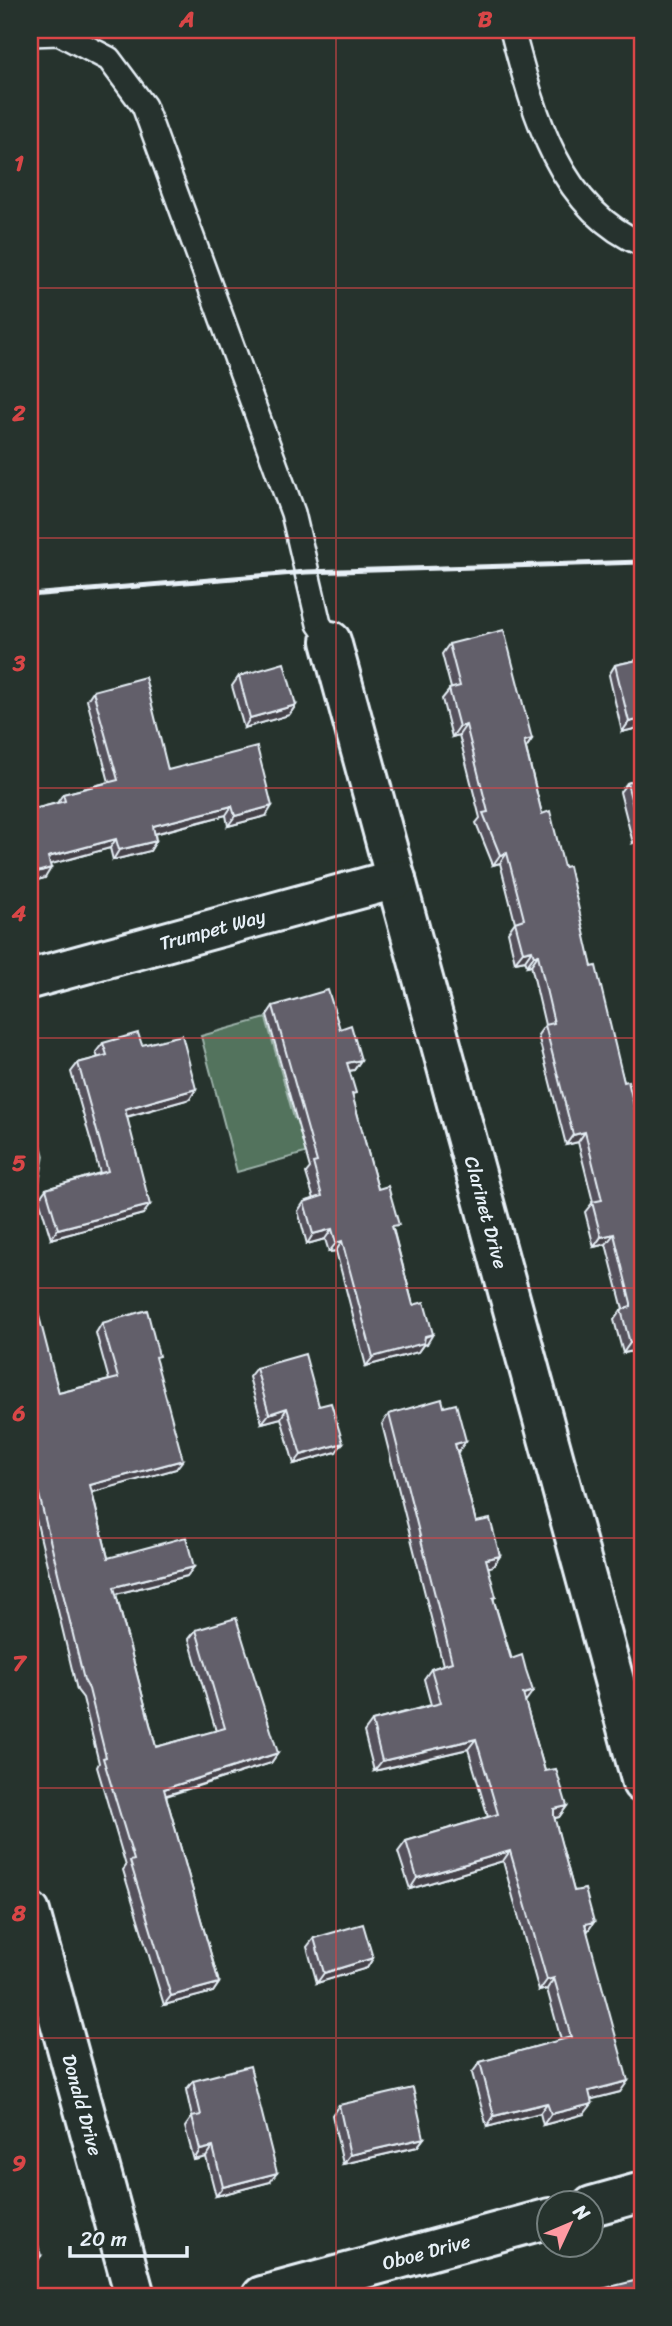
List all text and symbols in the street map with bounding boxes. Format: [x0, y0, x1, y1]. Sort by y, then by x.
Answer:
text: A [178, 0, 195, 40]
text: B [478, 0, 493, 40]
text: 1 [14, 143, 24, 184]
text: 2 [11, 393, 26, 434]
text: 3 [12, 643, 26, 684]
text: 4 [11, 893, 27, 934]
street label: Trumpet Way [156, 899, 269, 959]
text: 5 [12, 1143, 26, 1184]
street label: Clarinet Drive [455, 1152, 518, 1273]
text: 6 [11, 1393, 26, 1434]
text: 7 [12, 1643, 27, 1684]
text: 8 [11, 1893, 26, 1934]
street label: Donald Drive [53, 2050, 112, 2160]
text: 9 [12, 2143, 26, 2184]
north arrow [536, 2190, 606, 2260]
text: N [565, 2196, 599, 2229]
scale bar [70, 2214, 187, 2258]
text: 20 m [80, 2220, 127, 2258]
street label: Oboe Drive [378, 2224, 474, 2279]

